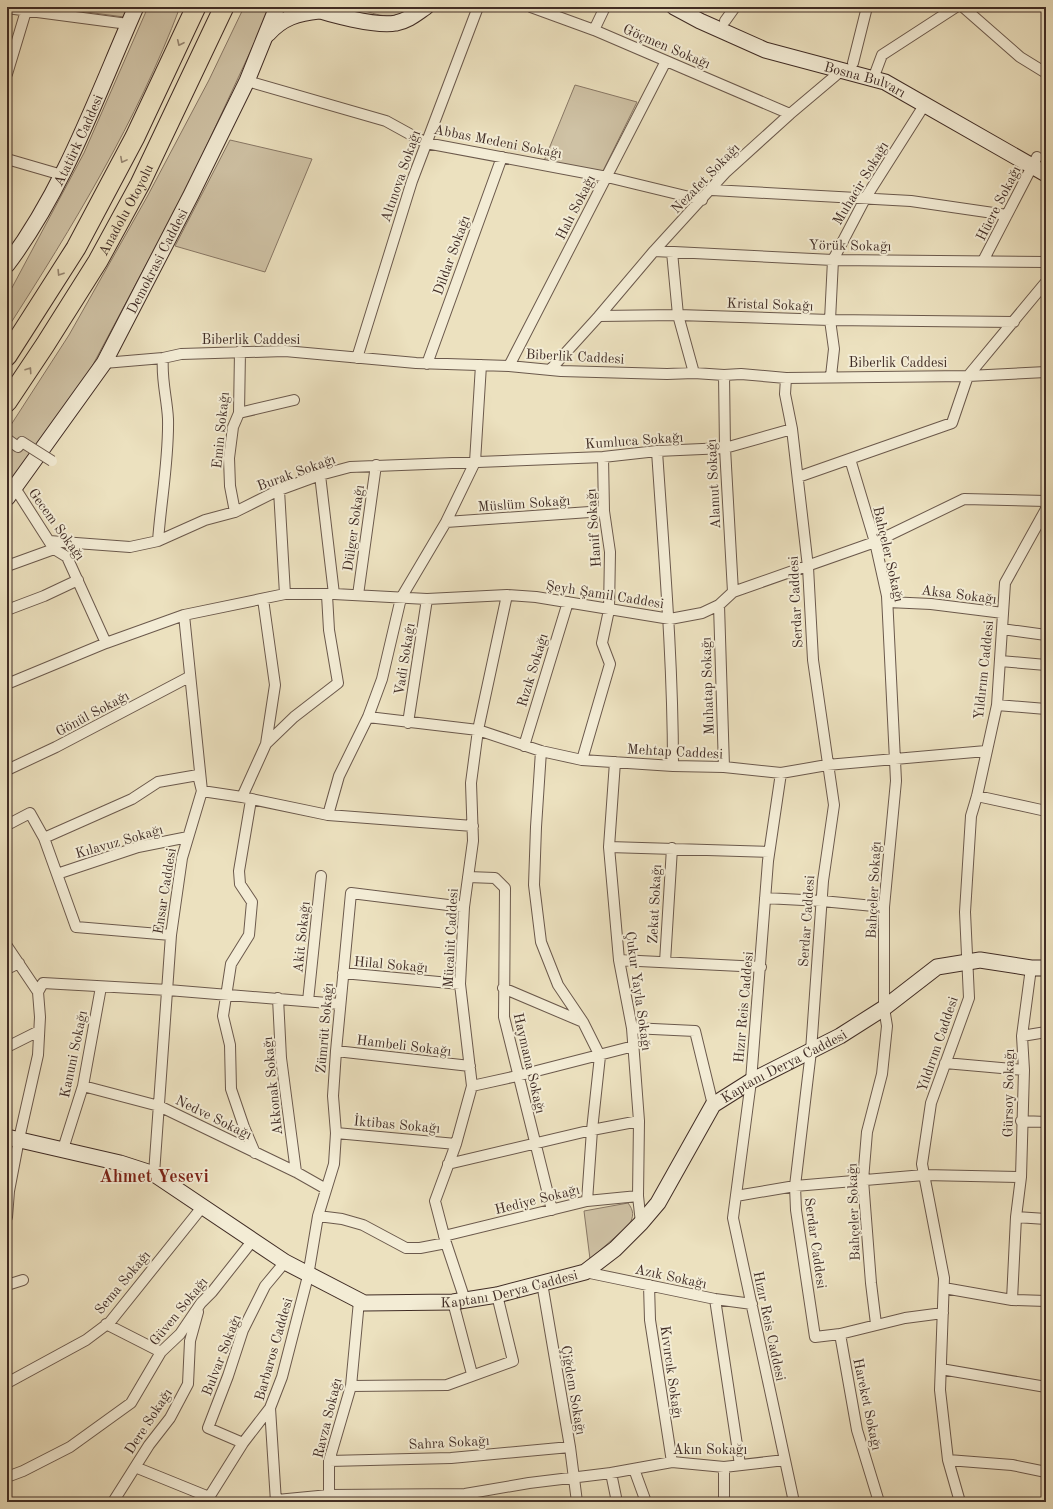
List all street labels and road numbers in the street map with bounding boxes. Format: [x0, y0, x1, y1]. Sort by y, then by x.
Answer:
street label: Göçmen Sokağı [621, 22, 712, 72]
street label: Bosna Bulvarı [822, 60, 908, 100]
street label: Atatürk Caddesi [51, 92, 106, 189]
street label: Abbas Medeni Sokağı [433, 123, 563, 161]
street label: Altınova Sokağı [379, 128, 423, 224]
street label: Muhacir Sokağı [831, 139, 891, 228]
street label: Nezafet Sokağı [669, 141, 743, 216]
street label: Anadolu Otoyolu [96, 162, 156, 258]
street label: Hücre Sokağı [974, 164, 1024, 243]
street label: Halı Sokağı [554, 173, 598, 242]
street label: Demokrasi Caddesi [125, 206, 191, 316]
street label: Dildar Sokağı [431, 214, 473, 297]
street label: Yörük Sokağı [809, 238, 892, 254]
street label: Kristal Sokağı [726, 296, 814, 314]
street label: Biberlik Caddesi [202, 333, 301, 347]
street label: Biberlik Caddesi [525, 347, 625, 367]
street label: Biberlik Caddesi [849, 356, 948, 370]
street label: Emin Sokağı [210, 391, 232, 469]
street label: Kumluca Sokağı [584, 431, 684, 451]
street label: Alamut Sokağı [705, 438, 723, 529]
street label: Burak Sokağı [255, 452, 338, 494]
street label: Dülger Sokağı [341, 484, 367, 572]
street label: Gecem Sokağı [25, 486, 87, 563]
street label: Hanif Sokağı [584, 488, 604, 568]
street label: Müslüm Sokağı [477, 494, 571, 514]
street label: Bahçeler Sokağı [870, 505, 906, 604]
street label: Serdar Caddesi [787, 555, 805, 648]
street label: Şeyh Şamil Caddesi [545, 579, 665, 611]
street label: Aksa Sokağı [920, 583, 998, 607]
street label: Yıldırım Caddesi [972, 620, 996, 720]
street label: Vadi Sokağı [392, 622, 418, 696]
street label: Rızık Sokağı [515, 632, 551, 709]
street label: Muhatap Sokağı [699, 637, 717, 735]
street label: Gönül Sokağı [53, 689, 132, 739]
street label: Mehtap Caddesi [627, 742, 723, 762]
street label: Kılavuz Sokağı [74, 823, 165, 861]
street label: Bahçeler Sokağı [864, 841, 884, 939]
street label: Ensar Caddesi [151, 847, 179, 935]
street label: Zekat Sokağı [646, 864, 664, 944]
street label: Serdar Caddesi [797, 874, 817, 967]
street label: Mücahit Caddesi [441, 888, 461, 988]
street label: Akit Sokağı [291, 900, 313, 974]
street label: Çukur Yayla Sokağı [623, 931, 653, 1052]
street label: Hızır Reis Caddesi [732, 951, 756, 1063]
street label: Hilal Sokağı [353, 955, 429, 975]
street label: Zümrüt Sokağı [314, 982, 336, 1074]
street label: Yıldırım Caddesi [915, 995, 961, 1094]
street label: Kanuni Sokağı [58, 1009, 90, 1099]
street label: Haymana Sokağı [511, 1012, 547, 1115]
street label: Kaptanı Derya Caddesi [719, 1028, 850, 1106]
street label: Hambeli Sokağı [356, 1033, 452, 1059]
street label: Akkonak Sokağı [261, 1036, 285, 1136]
street label: Gürsoy Sokağı [1001, 1048, 1017, 1138]
street label: Nedve Sokağı [173, 1093, 254, 1142]
street label: İktibas Sokağı [353, 1111, 441, 1136]
street label: Bahçeler Sokağı [845, 1163, 863, 1261]
street label: Hediye Sokağı [493, 1183, 581, 1217]
street label: Serdar Caddesi [802, 1197, 828, 1290]
street label: Sema Sokağı [92, 1248, 153, 1317]
street label: Azık Sokağı [634, 1263, 708, 1291]
street label: Kaptanı Derya Caddesi [440, 1268, 580, 1310]
street label: Hızır Reis Caddesi [751, 1270, 788, 1383]
street label: Güven Sokağı [147, 1275, 211, 1348]
street label: Barbaros Caddesi [253, 1296, 295, 1402]
street label: Bulvar Sokağı [200, 1313, 244, 1398]
street label: Kıvırcık Sokağı [658, 1325, 684, 1420]
street label: Çiğdem Sokağı [558, 1344, 588, 1436]
street label: Hareket Sokağı [850, 1357, 884, 1452]
street label: Ravza Sokağı [311, 1377, 345, 1460]
street label: Dere Sokağı [123, 1386, 175, 1457]
street label: Sahra Sokağı [408, 1434, 490, 1452]
street label: Akın Sokağı [673, 1443, 747, 1457]

